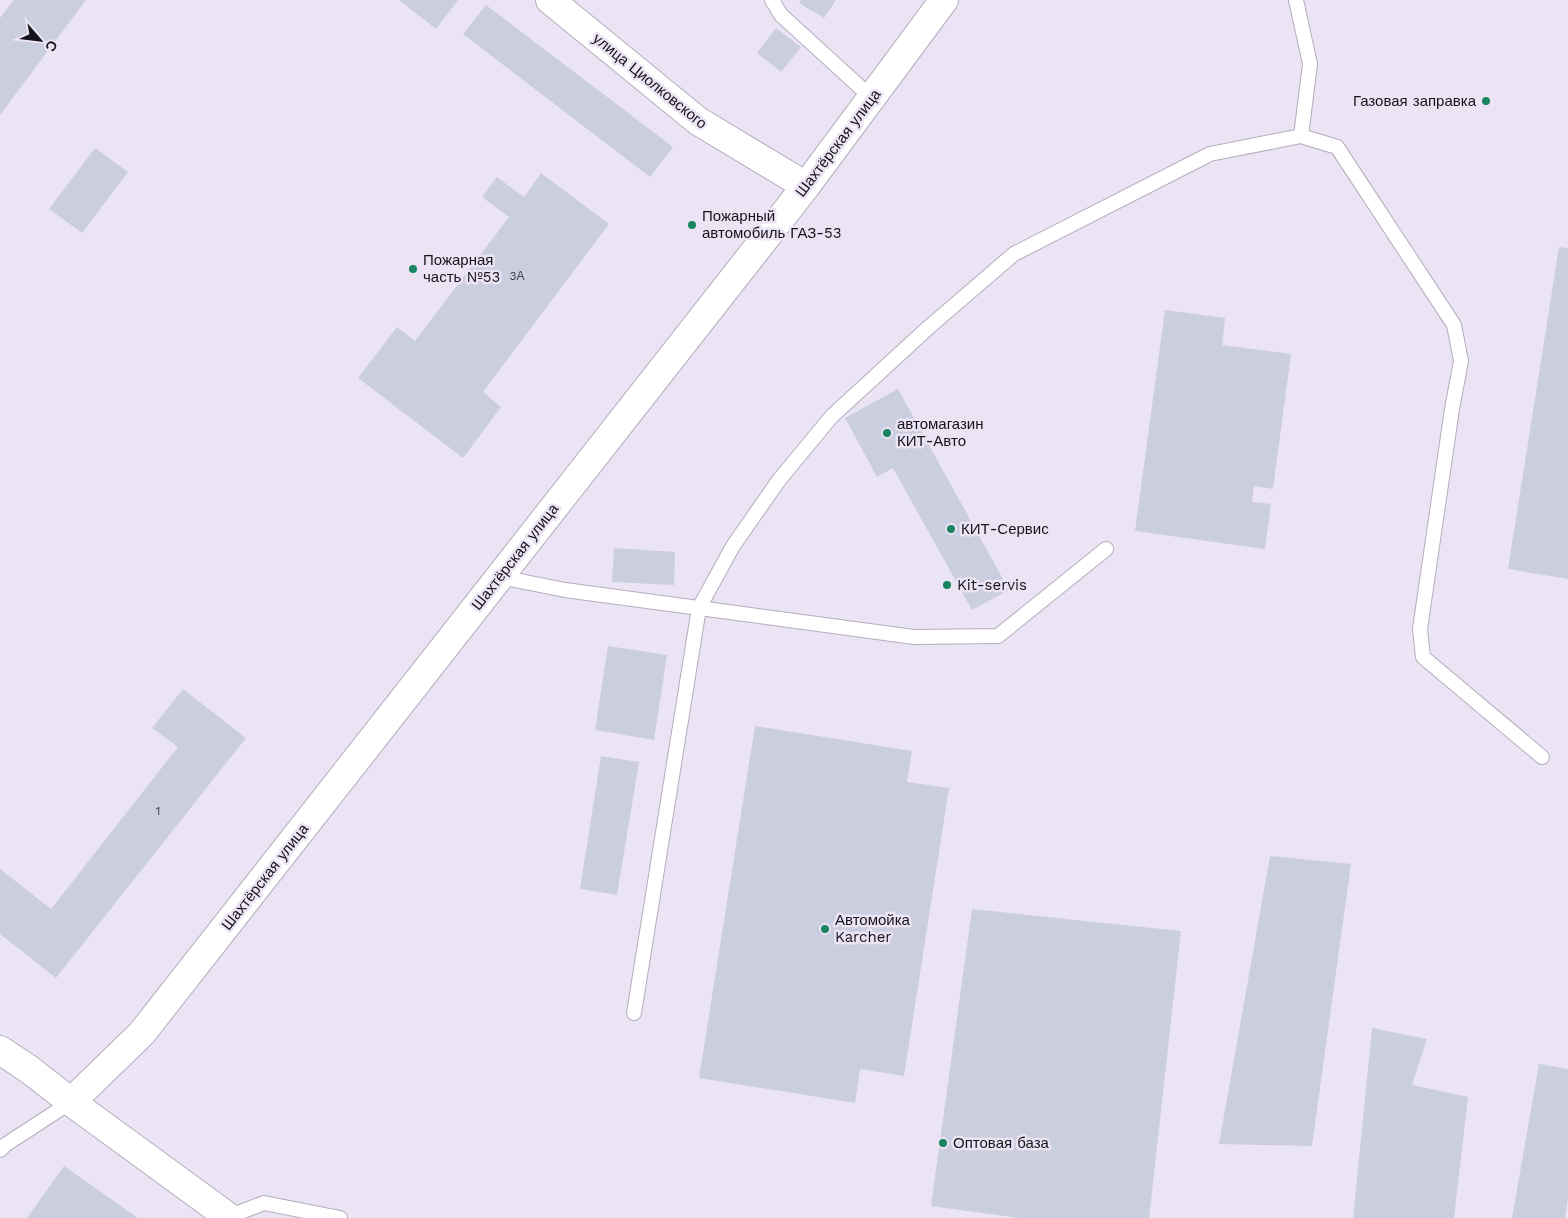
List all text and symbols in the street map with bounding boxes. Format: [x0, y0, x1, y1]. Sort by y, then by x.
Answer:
north arrow [15, 15, 65, 65]
street label: улица Циолковского [589, 29, 711, 133]
text: С [42, 38, 61, 54]
street label: Шахтёрская улица [792, 85, 885, 200]
place label: Газовая заправка [1353, 92, 1477, 110]
marker: Газовая заправка [1480, 95, 1492, 107]
place label: Пожарный автомобиль ГАЗ-53 [702, 207, 841, 242]
marker: Пожарный автомобиль ГАЗ-53 [686, 219, 698, 231]
place label: Пожарная часть №53 [423, 251, 500, 286]
marker: Пожарная часть №53 [407, 263, 419, 275]
house number: 3А [510, 269, 525, 283]
place label: автомагазин КИТ-Авто [897, 415, 984, 450]
marker: автомагазин КИТ-Авто [881, 427, 893, 439]
street label: Шахтёрская улица [468, 500, 563, 614]
place label: КИТ-Сервис [961, 520, 1049, 538]
marker: КИТ-Сервис [945, 523, 957, 535]
place label: Kit-servis [957, 576, 1027, 594]
marker: Kit-servis [941, 579, 953, 591]
house number: 1 [156, 804, 160, 818]
street label: Шахтёрская улица [218, 820, 313, 934]
place label: Автомойка Karcher [835, 911, 911, 946]
marker: Автомойка Karcher [819, 923, 831, 935]
place label: Оптовая база [953, 1134, 1050, 1152]
marker: Оптовая база [937, 1137, 949, 1149]

